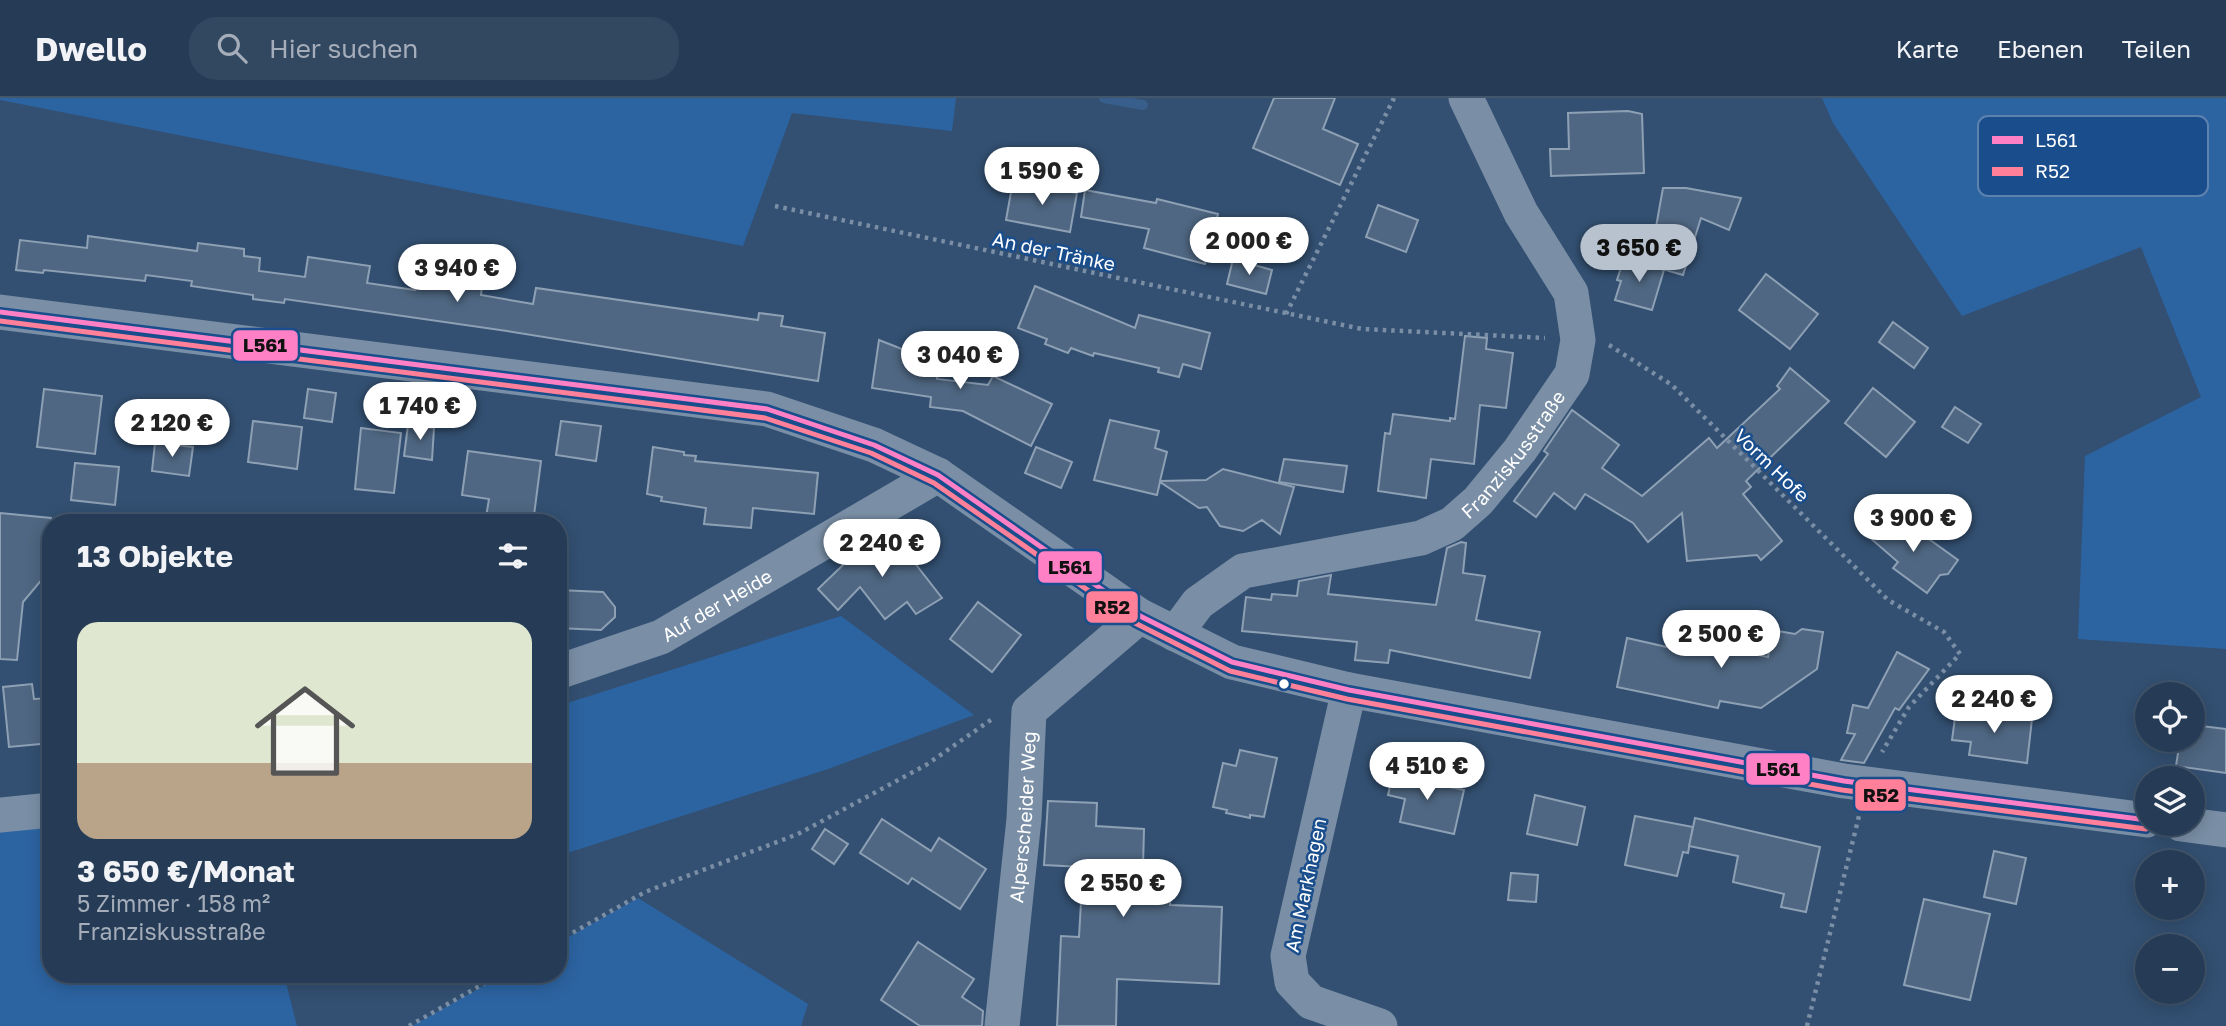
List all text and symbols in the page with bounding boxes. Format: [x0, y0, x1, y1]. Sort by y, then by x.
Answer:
search box [189, 17, 679, 80]
text: Dwello [35, 29, 147, 68]
icon: search [213, 29, 251, 67]
text: Hier suchen [269, 33, 418, 64]
text: Karte [1896, 34, 1959, 63]
text: Ebenen [1997, 34, 2084, 63]
text: Teilen [2122, 34, 2191, 63]
legend [1978, 116, 2208, 196]
text: L561 [2035, 128, 2078, 151]
pin: 1 590 € [977, 148, 1107, 207]
text: 1 590 € [1000, 156, 1084, 184]
text: R52 [2035, 159, 2070, 182]
pin: 2 000 € [1184, 218, 1314, 277]
pin: 3 650 € [1574, 225, 1704, 284]
text: 2 000 € [1206, 226, 1292, 254]
street label: An der Tränke [990, 227, 1118, 275]
text: 3 650 € [1596, 233, 1682, 261]
pin: 3 940 € [392, 244, 522, 304]
text: 3 940 € [414, 253, 500, 281]
line badge: L561 [232, 329, 299, 362]
pin: 3 040 € [895, 331, 1025, 391]
text: L561 [243, 333, 287, 356]
text: 3 040 € [917, 340, 1003, 368]
pin: 1 740 € [355, 382, 485, 442]
street label: Franziskusstraße [1456, 385, 1569, 523]
text: 1 740 € [379, 391, 461, 419]
pin: 2 120 € [107, 400, 237, 459]
text: 2 120 € [131, 408, 213, 436]
street label: Vorm Hofe [1730, 424, 1814, 506]
pin: 3 900 € [1848, 494, 1978, 554]
text: 3 900 € [1870, 503, 1956, 531]
pin: 2 240 € [817, 519, 947, 579]
text: 2 240 € [839, 528, 925, 556]
icon: filters [494, 537, 532, 575]
text: 13 Objekte [77, 538, 233, 574]
line badge: L561 [1037, 550, 1103, 584]
text: L561 [1048, 555, 1092, 578]
street label: Auf der Heide [657, 563, 776, 646]
line badge: R52 [1085, 590, 1139, 624]
text: R52 [1094, 595, 1130, 618]
pin: 2 500 € [1656, 610, 1786, 670]
text: 2 500 € [1678, 619, 1764, 647]
icon: home [242, 668, 368, 794]
pin: 2 240 € [1929, 676, 2059, 735]
unlabelled marker [1277, 677, 1291, 691]
map controls [2135, 682, 2205, 1004]
button: locate [2135, 682, 2205, 752]
text: 2 240 € [1951, 684, 2037, 712]
street label: Alperscheider Weg [1004, 731, 1040, 904]
pin: 4 510 € [1362, 742, 1492, 802]
text: 4 510 € [1386, 751, 1468, 779]
line badge: L561 [1745, 752, 1811, 786]
text: L561 [1756, 757, 1800, 780]
button: layers [2135, 766, 2205, 836]
line badge: R52 [1854, 778, 1907, 812]
text: R52 [1863, 783, 1899, 806]
street label: Am Markhagen [1280, 816, 1330, 954]
button: + [2135, 850, 2205, 920]
text: 3 650 €/Monat [77, 853, 295, 889]
pin: 2 550 € [1058, 860, 1188, 919]
text: 2 550 € [1081, 868, 1165, 896]
text: 5 Zimmer · 158 m² [77, 889, 270, 917]
text: Franziskusstraße [77, 917, 266, 945]
button: − [2135, 934, 2205, 1004]

